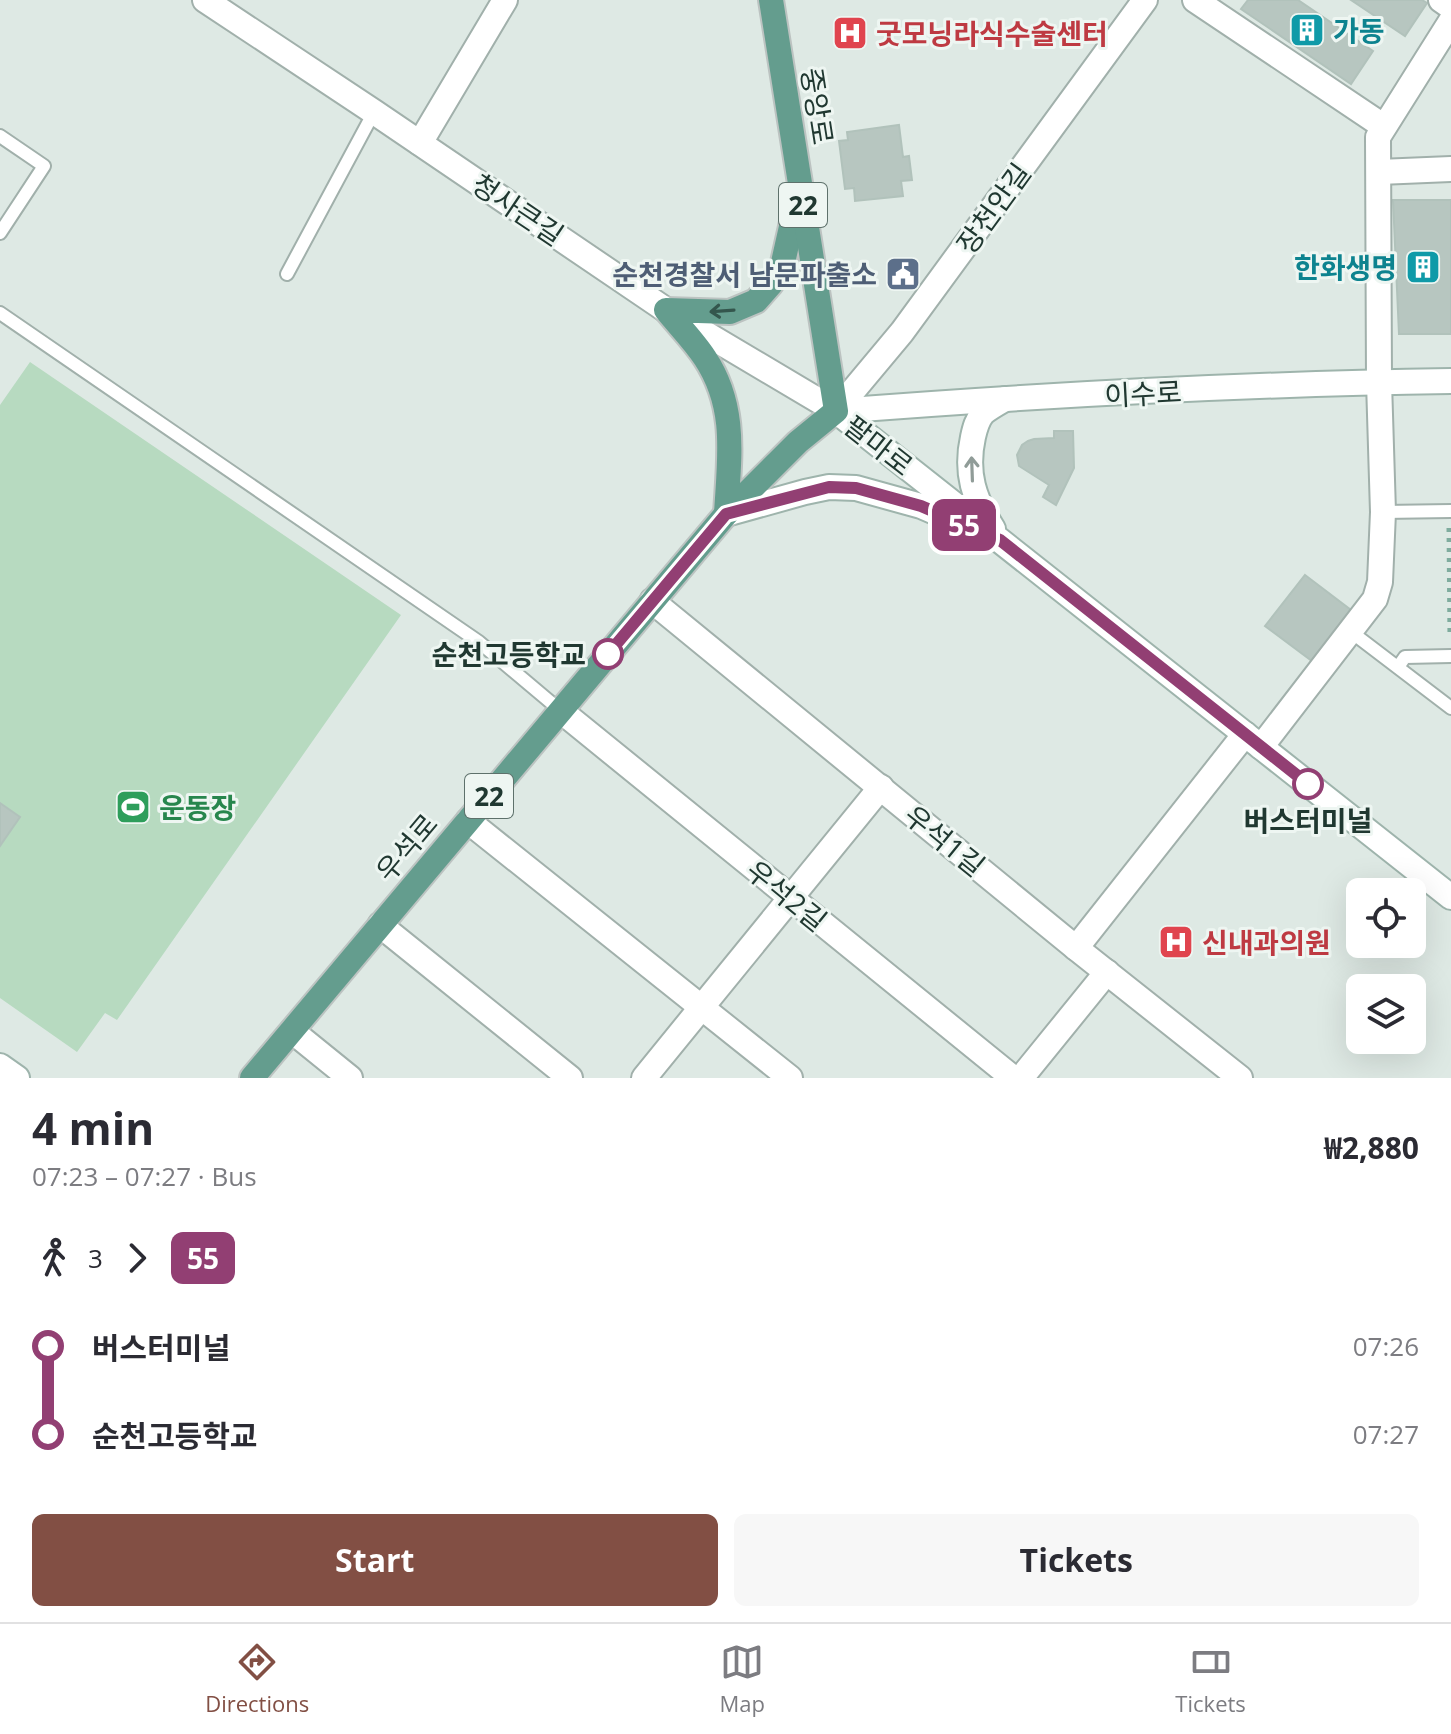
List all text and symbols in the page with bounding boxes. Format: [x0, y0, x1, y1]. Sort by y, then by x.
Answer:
building icon: 가동 [1288, 11, 1326, 49]
place label: 가동 [1333, 11, 1385, 49]
hospital icon: 굿모닝라식수술센터 [831, 14, 869, 52]
place label: 굿모닝라식수술센터 [876, 14, 1108, 52]
street label: 중앙로 [793, 65, 843, 147]
street label: 장천안길 [947, 155, 1039, 261]
street label: 청사큰길 [465, 164, 571, 254]
road number: 22 [779, 183, 827, 227]
place label: 한화생명 [1294, 248, 1397, 286]
building icon: 한화생명 [1404, 248, 1442, 286]
place label: 순천경찰서 남문파출소 [612, 255, 877, 293]
public building icon: 순천경찰서 남문파출소 [884, 255, 922, 293]
one-way arrow [709, 303, 736, 318]
street label: 이수로 [1103, 372, 1183, 414]
street label: 팔마로 [837, 406, 921, 484]
one-way arrow [964, 456, 979, 483]
line badge: 55 [928, 499, 1000, 551]
text: 55 [948, 506, 980, 544]
place label: 순천고등학교 [431, 635, 586, 673]
marker: 순천고등학교 [593, 639, 623, 669]
marker: 버스터미널 [1293, 769, 1323, 799]
road number: 22 [465, 774, 513, 818]
sports icon: 운동장 [114, 788, 152, 826]
place label: 운동장 [159, 788, 236, 826]
street label: 우석1길 [897, 796, 993, 884]
place label: 버스터미널 [1244, 801, 1372, 839]
street label: 우석로 [367, 805, 445, 889]
street label: 우석2길 [739, 851, 835, 939]
map controls [1346, 878, 1426, 1054]
button: locate [1346, 878, 1426, 958]
hospital icon: 신내과의원 [1157, 923, 1195, 961]
place label: 신내과의원 [1202, 923, 1331, 961]
button: layers [1346, 974, 1426, 1054]
text: 4 min [32, 1098, 154, 1158]
text: ₩2,880 [1324, 1127, 1419, 1168]
text: 07:23 – 07:27 · Bus [32, 1158, 257, 1194]
icon: walk [32, 1236, 76, 1280]
icon: forward [115, 1236, 159, 1280]
text: 55 [187, 1239, 219, 1277]
text: 3 [88, 1240, 103, 1276]
text: 버스터미널 [92, 1327, 230, 1368]
text: 07:26 [1353, 1328, 1419, 1364]
text: 순천고등학교 [92, 1415, 258, 1456]
text: 07:27 [1353, 1416, 1419, 1452]
button: Start [32, 1514, 718, 1606]
button: Tickets [734, 1514, 1419, 1606]
tab: Directions [205, 1640, 309, 1718]
tab: Map [720, 1640, 765, 1718]
tab: Tickets [1175, 1640, 1246, 1718]

